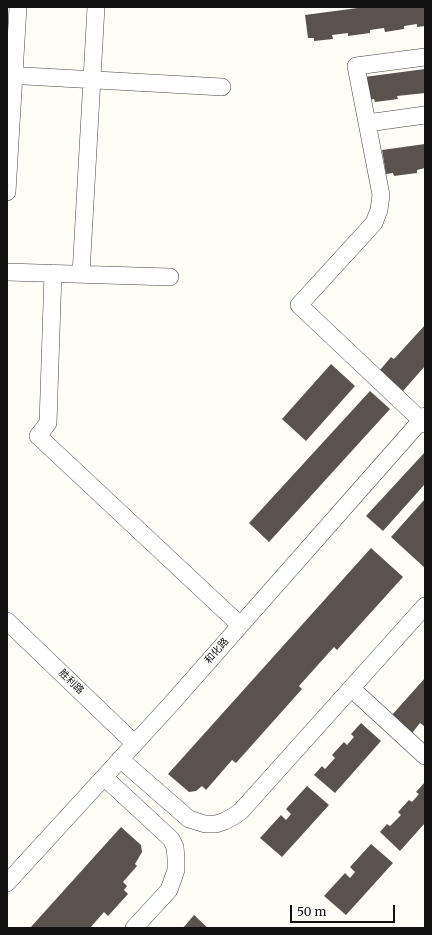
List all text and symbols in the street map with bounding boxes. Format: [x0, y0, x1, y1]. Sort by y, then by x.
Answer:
street label: 和化路 [203, 636, 231, 666]
street label: 胜利路 [56, 667, 86, 697]
scale bar [292, 897, 397, 923]
text: 50 m [297, 904, 326, 919]

